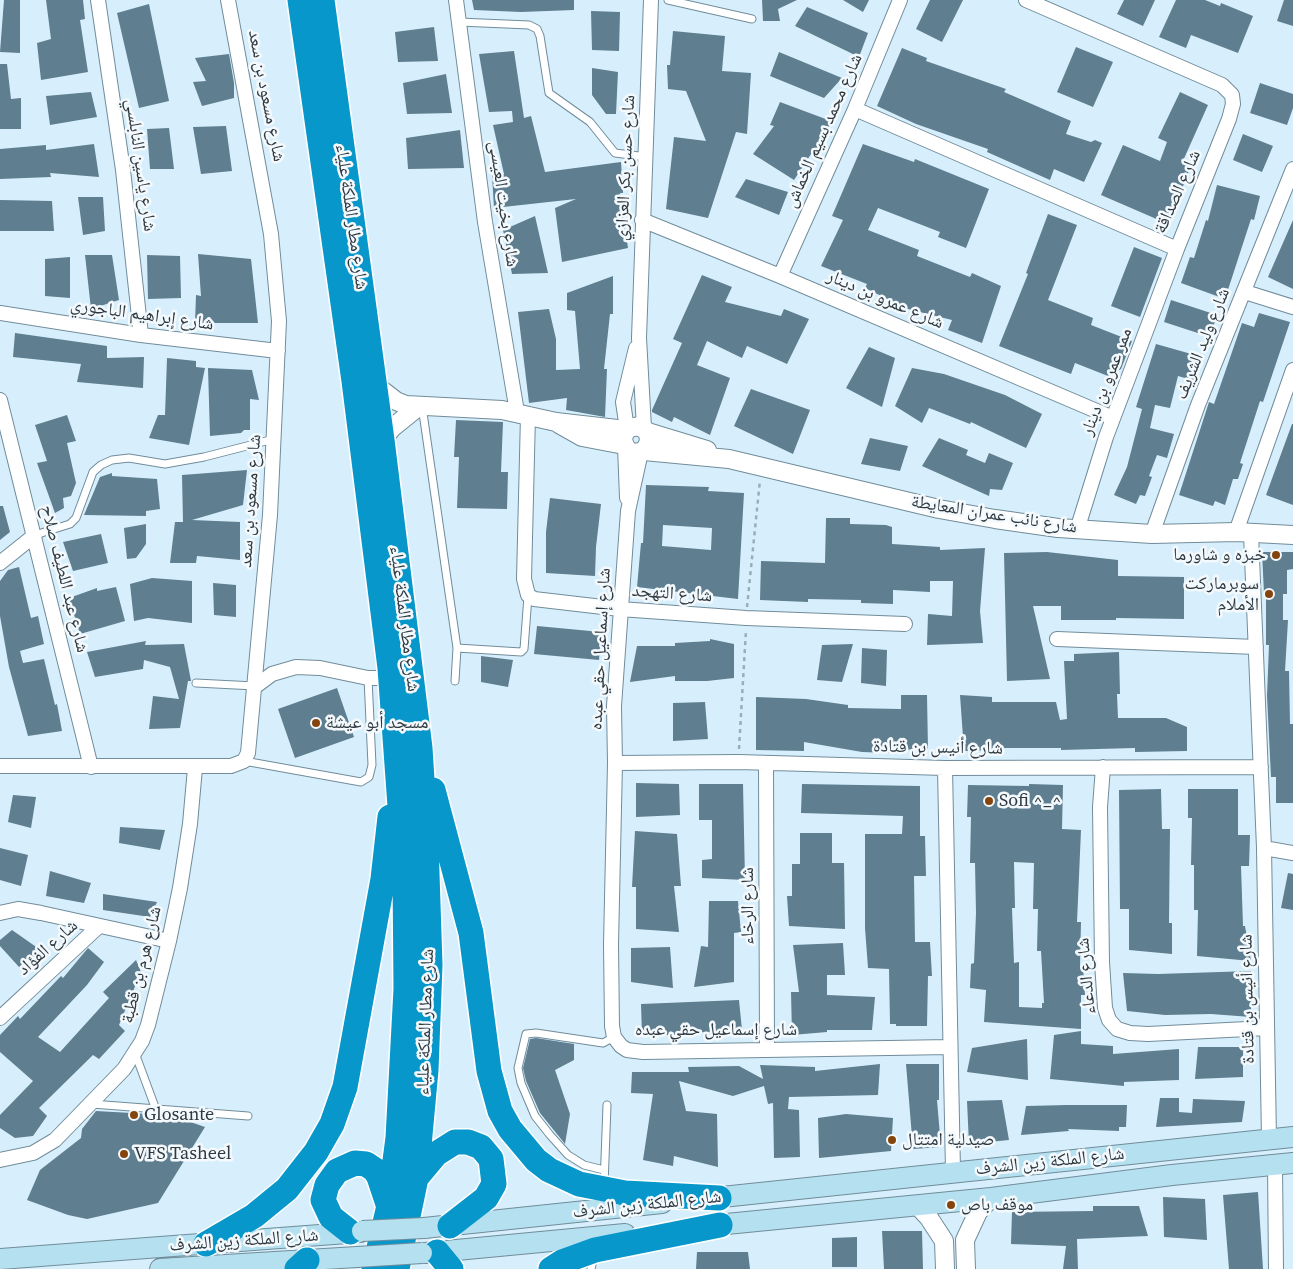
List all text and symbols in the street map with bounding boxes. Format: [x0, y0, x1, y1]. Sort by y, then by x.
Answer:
street label: شارع مسعود بن سعد [243, 28, 289, 164]
street label: شارع محمد بسيم الخماش [780, 51, 868, 211]
street label: شارع حسن بكر العزازي [611, 94, 641, 242]
street label: شارع ياسين النابلسي [120, 97, 160, 233]
street label: شارع بخيت العيسى [483, 140, 523, 268]
street label: شارع مطار الملكة علياء [330, 143, 372, 291]
street label: شارع الصداقة [1150, 147, 1206, 237]
street label: شارع عمرو بن دينار [823, 266, 947, 334]
street label: شارع وليد الشريف [1171, 285, 1235, 403]
street label: شارع إبراهيم الباجوري [69, 294, 215, 336]
street label: ممر عمرو بن دينار [1077, 325, 1137, 439]
street label: شارع مسعود بن سعد [236, 434, 266, 568]
street label: شارع نائب عمران المعايطة [909, 491, 1079, 539]
street label: شارع عبد اللطيف صلاح [35, 503, 93, 655]
place label: خبزه و شاورما [1173, 544, 1266, 566]
street label: شارع مطار الملكة علياء [384, 545, 424, 693]
marker: خبزه و شاورما [1270, 549, 1282, 561]
street label: شارع إسماعيل حقي عبده [586, 567, 616, 731]
place label: سوبرماركت الأملام [1185, 573, 1259, 616]
street label: شارع التهجد [631, 580, 713, 608]
marker: سوبرماركت الأملام [1263, 588, 1275, 600]
place label: مسجد أبو عيشة [326, 712, 428, 734]
marker: مسجد أبو عيشة [310, 717, 322, 729]
street label: شارع أنيس بن قتادة [873, 736, 1003, 760]
place label: Sofi ^_^ [999, 790, 1062, 812]
marker: Sofi ^_^ [983, 795, 995, 807]
street label: شارع الرخاء [737, 867, 759, 945]
street label: شارع هرم بن قطبة [117, 904, 167, 1026]
street label: شارع الفؤاد [13, 915, 83, 981]
street label: شارع أنيس بن قتادة [1236, 934, 1260, 1064]
street label: شارع الدعاء [1073, 937, 1101, 1015]
street label: شارع مطار الملكة علياء [413, 948, 439, 1096]
street label: شارع إسماعيل حقي عبده [635, 1019, 797, 1041]
place label: Glosante [144, 1104, 214, 1126]
marker: Glosante [128, 1109, 140, 1121]
place label: صيدلية امتتال [902, 1129, 995, 1151]
marker: صيدلية امتتال [886, 1134, 898, 1146]
place label: VFS Tasheel [134, 1143, 231, 1165]
street label: شارع الملكة زين الشرف [975, 1143, 1125, 1181]
marker: VFS Tasheel [118, 1148, 130, 1160]
street label: شارع الملكة زين الشرف [572, 1186, 722, 1224]
place label: موقف باص [961, 1194, 1033, 1216]
marker: موقف باص [945, 1199, 957, 1211]
street label: شارع الملكة زين الشرف [169, 1225, 319, 1257]

